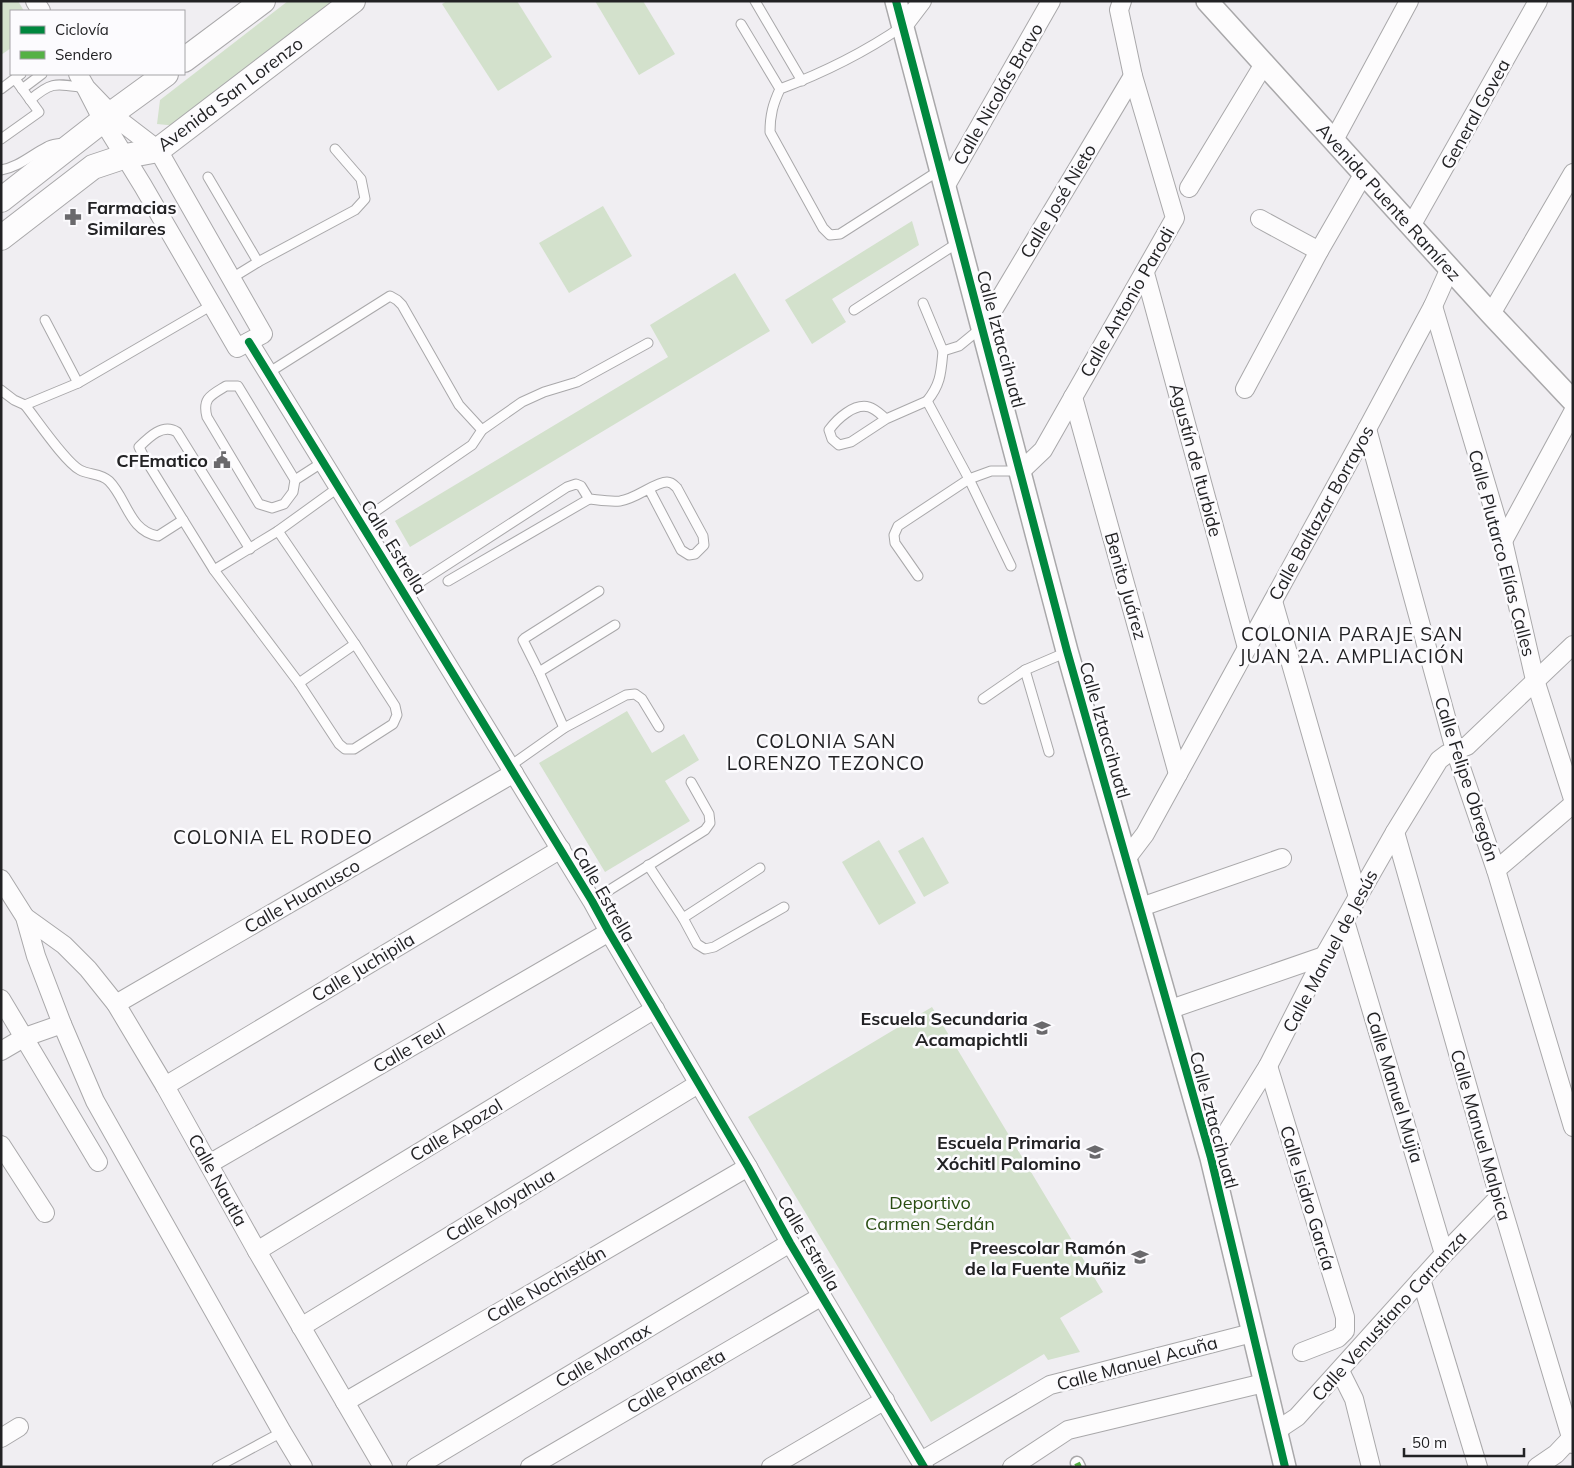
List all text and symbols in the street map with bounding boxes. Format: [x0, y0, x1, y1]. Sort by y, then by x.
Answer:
legend [10, 10, 185, 75]
street label: Calle Nicolás Bravo [948, 19, 1048, 169]
text: Ciclovía [55, 20, 109, 39]
street label: Avenida San Lorenzo [153, 32, 307, 156]
text: Sendero [55, 45, 112, 64]
street label: General Govea [1435, 55, 1515, 173]
street label: Avenida Puente Ramírez [1312, 118, 1466, 286]
street label: Calle José Nieto [1015, 140, 1101, 262]
place label: Farmacias Similares [87, 196, 176, 240]
pharmacy icon: Farmacias Similares [63, 207, 83, 227]
street label: Calle Antonio Parodi [1075, 223, 1179, 381]
street label: Calle Iztaccihuatl [972, 268, 1030, 410]
street label: Agustín de Iturbide [1164, 381, 1228, 539]
street label: Calle Baltazar Borrayos [1263, 421, 1379, 604]
street label: Calle Plutarco Elías Calles [1463, 447, 1541, 659]
place label: CFEmatico [116, 449, 208, 472]
public building icon: CFEmatico [212, 450, 232, 470]
street label: Calle Estrella [356, 496, 432, 598]
street label: Benito Juárez [1100, 530, 1152, 642]
district label: COLONIA PARAJE SAN JUAN 2A. AMPLIACIÓN [1239, 622, 1465, 668]
street label: Calle Iztaccihuatl [1074, 659, 1136, 801]
street label: Calle Felipe Obregón [1430, 694, 1504, 864]
district label: COLONIA SAN LORENZO TEZONCO [727, 729, 925, 775]
district label: COLONIA EL RODEO [173, 825, 373, 849]
street label: Calle Estrella [567, 842, 641, 946]
street label: Calle Huanusco [240, 854, 364, 938]
street label: Calle Manuel de Jesús [1277, 866, 1383, 1036]
street label: Calle Juchipila [307, 927, 419, 1007]
place label: Escuela Secundaria Acamapichtli [861, 1007, 1028, 1051]
street label: Calle Manuel Mujia [1361, 1009, 1429, 1165]
street label: Calle Teul [369, 1018, 449, 1078]
school or university icon: Escuela Secundaria Acamapichtli [1032, 1018, 1052, 1038]
street label: Calle Manuel Malpica [1446, 1047, 1516, 1223]
street label: Calle Iztaccihuatl [1185, 1049, 1243, 1191]
street label: Calle Apozol [406, 1093, 506, 1167]
street label: Calle Isidro García [1275, 1123, 1341, 1273]
street label: Calle Nautla [183, 1130, 253, 1230]
place label: Escuela Primaria Xóchitl Palomino [936, 1131, 1081, 1175]
school or university icon: Escuela Primaria Xóchitl Palomino [1085, 1142, 1105, 1162]
street label: Calle Moyahua [441, 1163, 559, 1247]
street label: Calle Estrella [772, 1191, 846, 1295]
park label: Deportivo Carmen Serdán [865, 1191, 995, 1235]
street label: Calle Venustiano Carranza [1306, 1226, 1472, 1406]
place label: Preescolar Ramón de la Fuente Muñiz [965, 1236, 1126, 1280]
street label: Calle Nochistlán [482, 1241, 610, 1327]
school or university icon: Preescolar Ramón de la Fuente Muñiz [1130, 1247, 1150, 1267]
street label: Calle Momax [551, 1317, 655, 1393]
street label: Calle Manuel Acuña [1054, 1330, 1220, 1396]
street label: Calle Planeta [623, 1344, 729, 1418]
scale bar [1404, 1426, 1524, 1458]
text: 50 m [1412, 1433, 1447, 1452]

